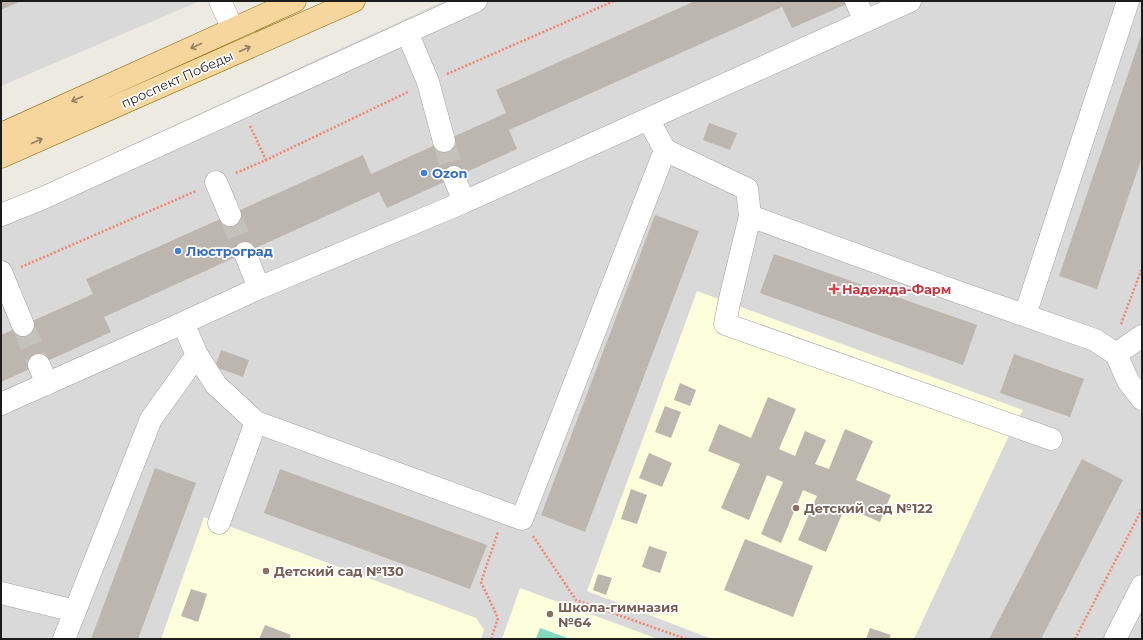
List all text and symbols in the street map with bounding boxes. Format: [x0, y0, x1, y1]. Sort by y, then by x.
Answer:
one-way arrow [190, 43, 202, 50]
one-way arrow [239, 45, 251, 52]
street label: проспект Победы [118, 47, 236, 111]
one-way arrow [72, 96, 84, 103]
one-way arrow [30, 137, 42, 144]
place label: Ozon [432, 165, 467, 181]
marker: Ozon [419, 168, 429, 178]
place label: Люстроград [186, 243, 273, 259]
marker: Люстроград [173, 246, 183, 256]
place label: Надежда-Фарм [842, 281, 951, 297]
marker: Надежда-Фарм [829, 284, 839, 294]
place label: Детский сад №122 [804, 500, 933, 516]
marker: Детский сад №122 [791, 503, 801, 513]
place label: Детский сад №130 [274, 563, 404, 579]
marker: Детский сад №130 [261, 566, 271, 576]
place label: Школа-гимназия №64 [558, 599, 678, 630]
marker: Школа-гимназия №64 [545, 609, 555, 619]

